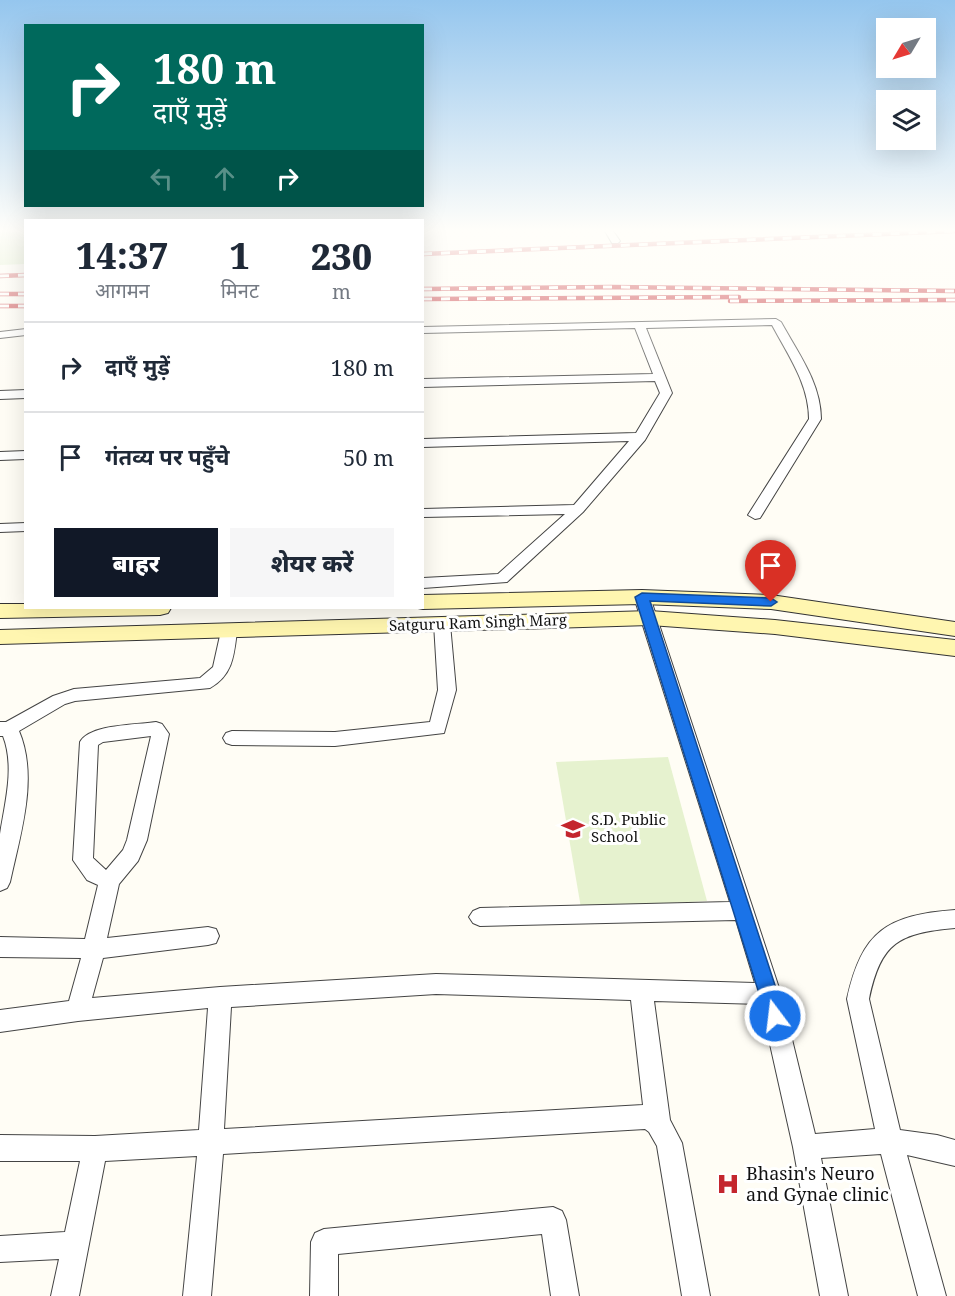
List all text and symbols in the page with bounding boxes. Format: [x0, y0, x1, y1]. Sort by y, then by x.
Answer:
north arrow [876, 18, 936, 78]
map controls [876, 18, 936, 150]
text: 180 m [153, 39, 277, 96]
icon: right [54, 48, 132, 126]
button: layers [876, 90, 936, 150]
text: दाएँ मुड़ें [153, 93, 227, 130]
icon: left [145, 162, 178, 195]
icon: ahead [208, 162, 241, 195]
icon: right [271, 162, 304, 195]
text: 14:37 [76, 231, 169, 280]
text: 1 [230, 231, 250, 280]
text: 230 [311, 232, 372, 281]
text: आगमन [95, 277, 150, 304]
text: मिनट [221, 277, 259, 304]
text: m [332, 278, 351, 305]
icon: right [54, 351, 87, 384]
text: दाएँ मुड़ें [105, 351, 170, 381]
text: 180 m [331, 352, 394, 382]
icon: arrive [54, 441, 87, 474]
text: गंतव्य पर पहुँचे [105, 441, 230, 471]
text: 50 m [343, 442, 394, 472]
button: बाहर [54, 528, 218, 597]
button: शेयर करें [230, 528, 394, 597]
pin [745, 540, 796, 602]
icon: arrive [754, 549, 787, 582]
street label: Satguru Ram Singh Marg [389, 609, 567, 635]
place label: S.D. Public School [591, 809, 666, 846]
school or university icon: S.D. Public School [560, 816, 586, 842]
position arrow [743, 984, 807, 1048]
place label: Bhasin's Neuro and Gynae clinic [746, 1161, 889, 1206]
hospital icon: Bhasin's Neuro and Gynae clinic [715, 1171, 741, 1197]

